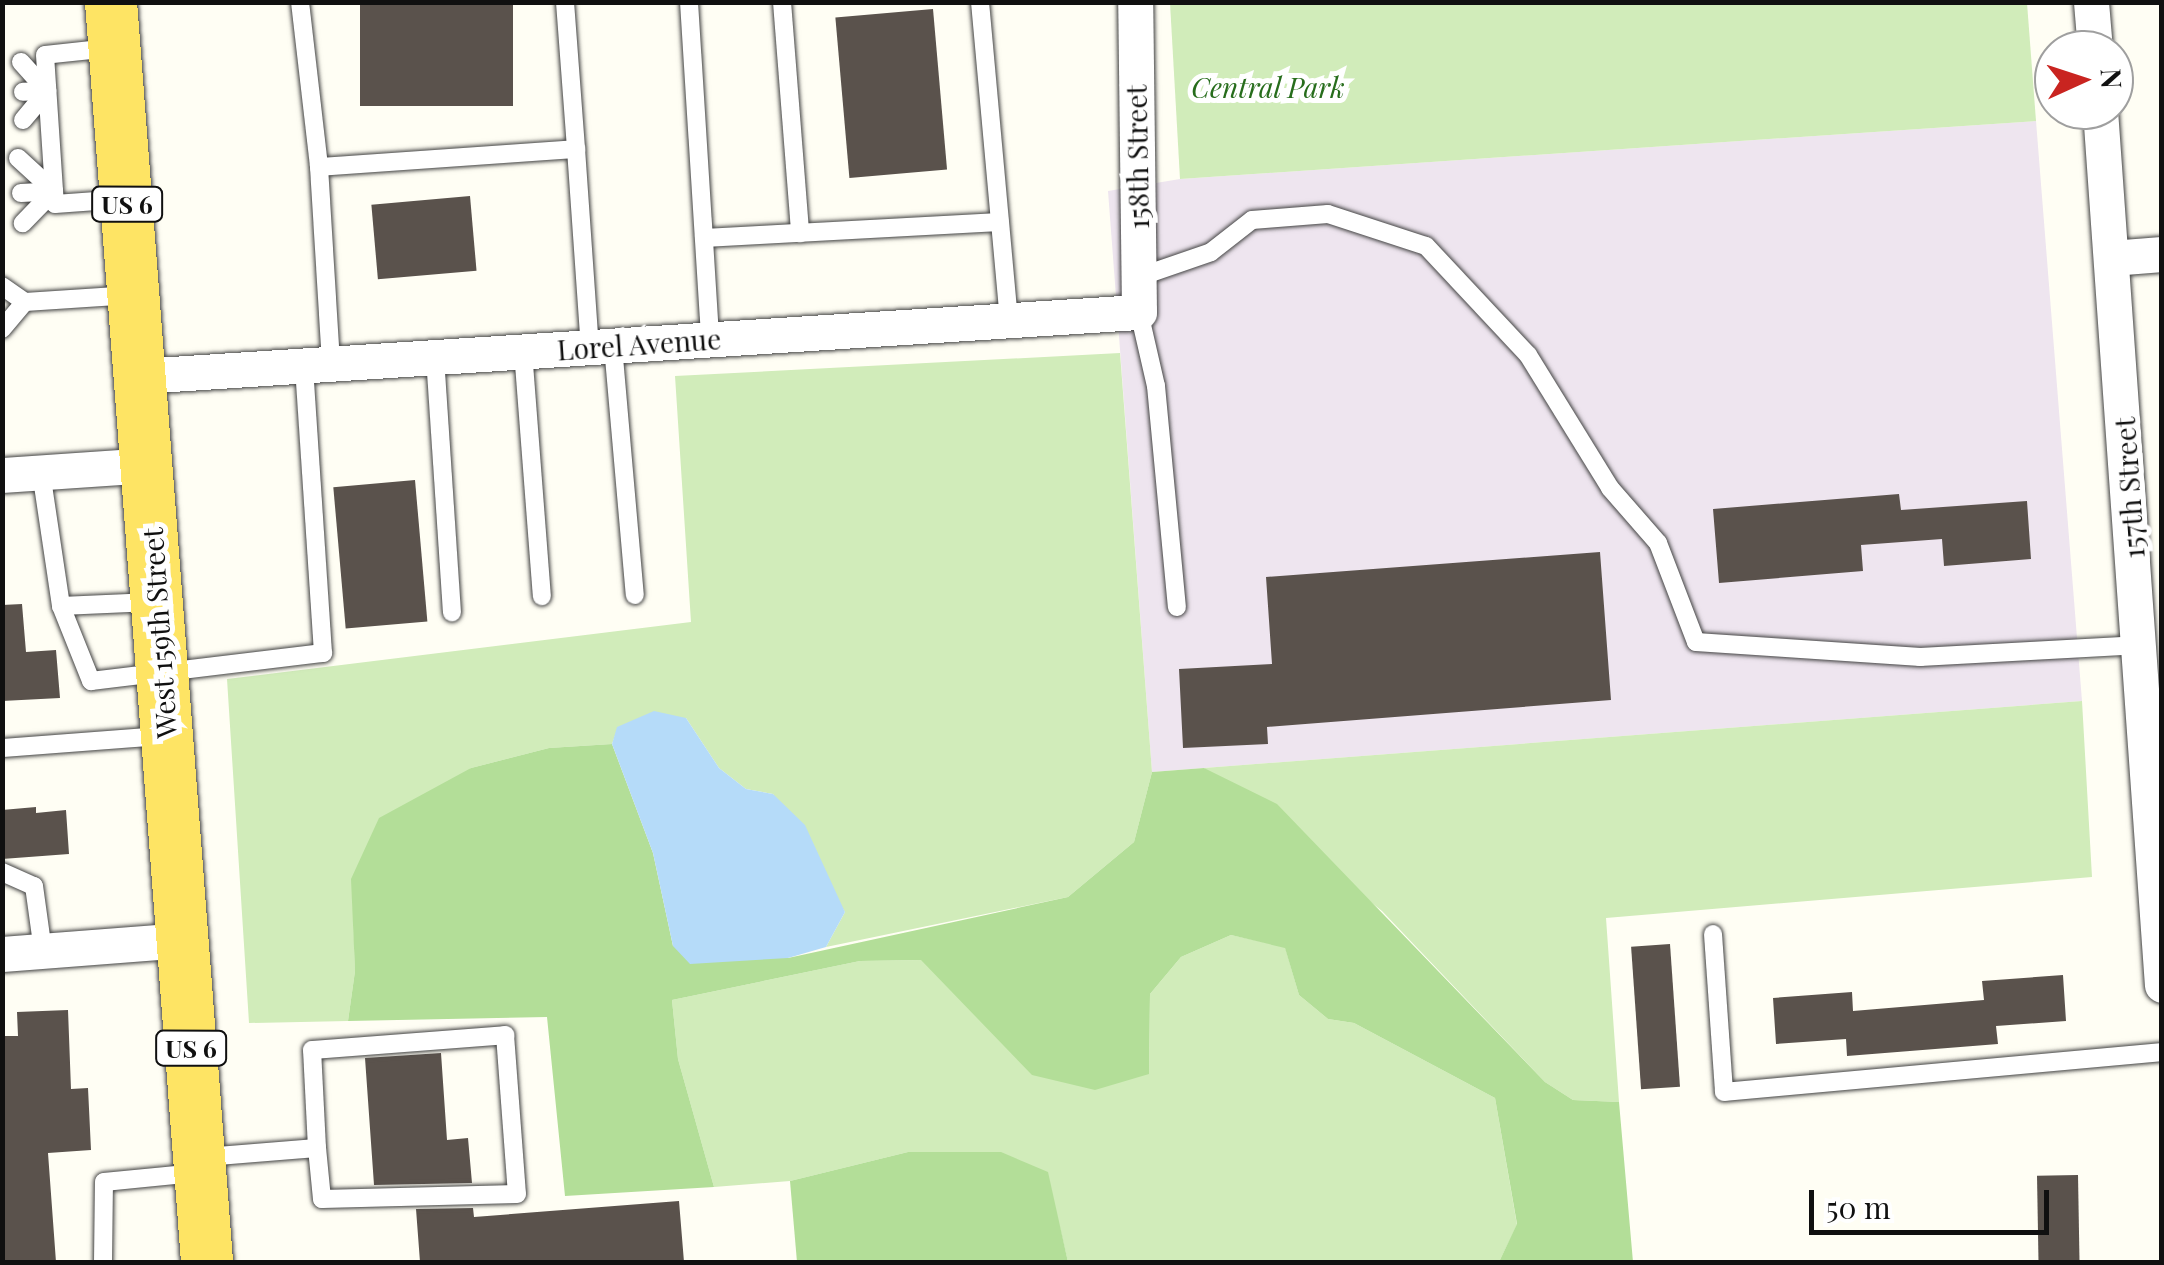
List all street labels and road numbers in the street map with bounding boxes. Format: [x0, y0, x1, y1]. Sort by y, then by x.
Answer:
street label: 158th Street [1119, 84, 1155, 230]
road number: US 6 [90, 184, 164, 224]
street label: Lorel Avenue [555, 321, 723, 367]
street label: 157th Street [2107, 416, 2151, 560]
street label: West 159th Street [135, 526, 183, 740]
road number: US 6 [154, 1028, 228, 1068]

